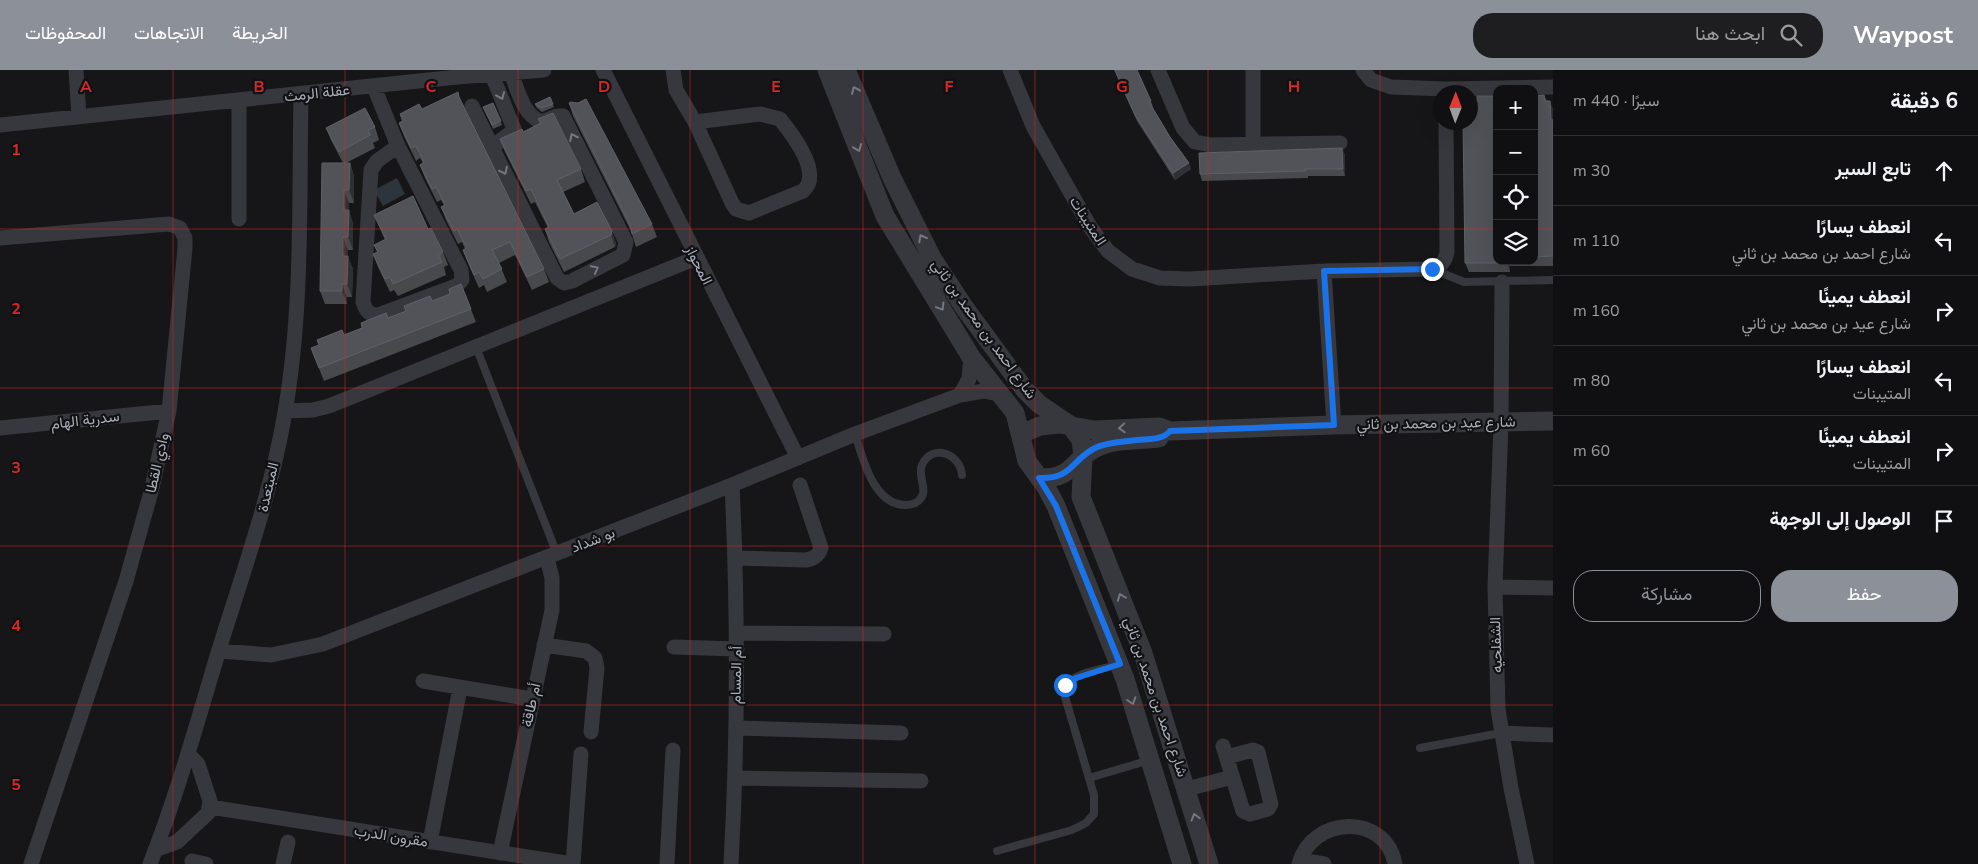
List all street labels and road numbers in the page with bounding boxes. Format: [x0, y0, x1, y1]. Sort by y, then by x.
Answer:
street label: عقلة الرمث [283, 80, 351, 106]
street label: المتيبنات [1065, 193, 1111, 249]
street label: المحواز [680, 241, 717, 288]
street label: شارع احمد بن محمد بن ثاني [924, 255, 1041, 405]
street label: سدرية الهام [49, 406, 121, 434]
street label: شارع عيد بن محمد بن ثاني [1356, 412, 1516, 437]
street label: وادي القطا [140, 431, 177, 496]
street label: المبتعدة [253, 460, 283, 514]
street label: بو شداد [568, 523, 618, 557]
street label: شارع احمد بن محمد بن ثاني [1116, 614, 1193, 781]
street label: الشفلحيه [1485, 617, 1507, 673]
street label: أم المسام [725, 645, 747, 704]
street label: أم طاقة [517, 681, 546, 729]
street label: مقرون الدرب [353, 820, 429, 852]

